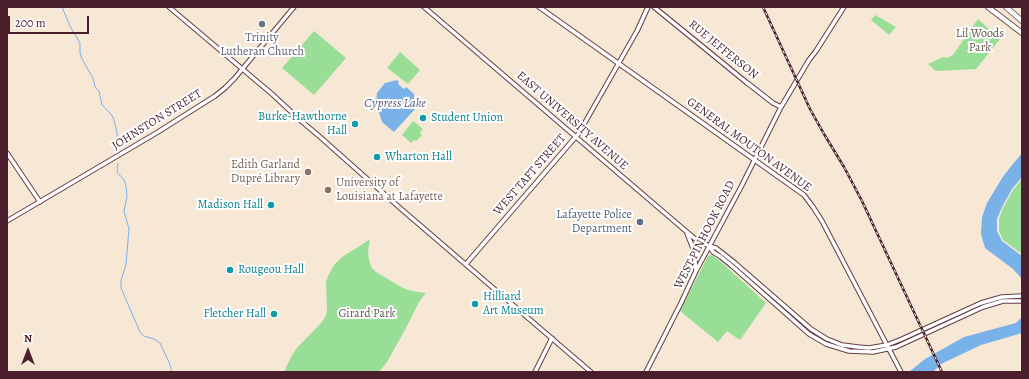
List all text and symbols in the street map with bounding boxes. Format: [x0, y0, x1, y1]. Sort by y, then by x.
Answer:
scale bar [10, 8, 91, 34]
text: 200 m [15, 15, 46, 31]
street label: RUE JEFFERSON [685, 17, 761, 83]
marker: Trinity Lutheran Church [257, 19, 267, 29]
park label: Lil Woods Park [956, 27, 1004, 55]
place label: Trinity Lutheran Church [220, 31, 304, 59]
street label: EAST UNIVERSITY AVENUE [513, 69, 631, 173]
street label: JOHNSTON STREET [110, 87, 204, 153]
street label: GENERAL MOUTON AVENUE [684, 95, 814, 195]
water label: Cypress Lake [364, 96, 426, 112]
place label: Burke-Hawthorne Hall [258, 110, 347, 138]
place label: Student Union [431, 111, 503, 125]
marker: Student Union [418, 113, 428, 123]
marker: Burke-Hawthorne Hall [350, 119, 360, 129]
street label: WEST TAFT STREET [491, 131, 569, 219]
place label: Wharton Hall [385, 150, 452, 164]
marker: Wharton Hall [372, 152, 382, 162]
place label: Edith Garland Dupré Library [231, 158, 300, 186]
marker: Edith Garland Dupré Library [303, 167, 313, 177]
place label: University of Louisiana at Lafayette [336, 176, 443, 204]
street label: WEST PINHOOK ROAD [671, 178, 739, 292]
marker: University of Louisiana at Lafayette [323, 185, 333, 195]
place label: Madison Hall [198, 198, 263, 212]
marker: Madison Hall [266, 200, 276, 210]
place label: Lafayette Police Department [556, 208, 632, 236]
marker: Lafayette Police Department [635, 217, 645, 227]
place label: Rougeou Hall [238, 263, 304, 277]
marker: Rougeou Hall [225, 265, 235, 275]
place label: Hilliard Art Museum [483, 290, 544, 318]
marker: Hilliard Art Museum [470, 299, 480, 309]
place label: Fletcher Hall [203, 307, 266, 321]
park label: Girard Park [338, 307, 396, 321]
marker: Fletcher Hall [269, 309, 279, 319]
north arrow [8, 331, 48, 371]
text: N [24, 331, 32, 346]

